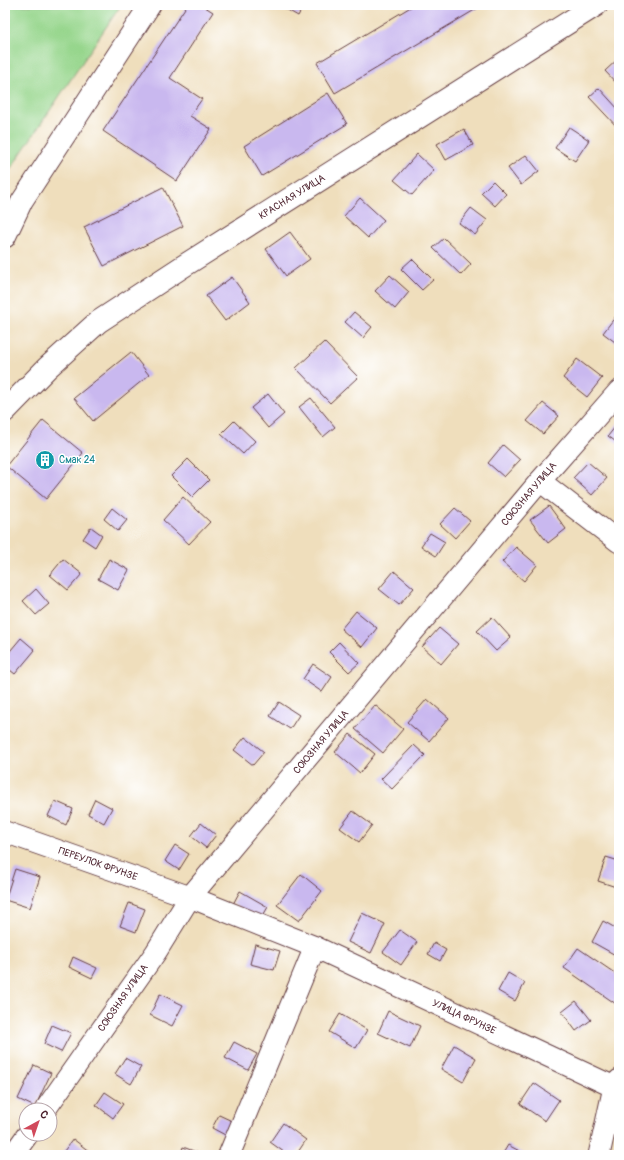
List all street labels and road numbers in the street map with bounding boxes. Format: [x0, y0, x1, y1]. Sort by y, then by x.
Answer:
street label: КРАСНАЯ УЛИЦА [257, 172, 328, 222]
street label: СОЮЗНАЯ УЛИЦА [499, 459, 559, 528]
street label: СОЮЗНАЯ УЛИЦА [291, 707, 351, 776]
street label: ПЕРЕУЛОК ФРУНЗЕ [57, 845, 139, 883]
street label: СОЮЗНАЯ УЛИЦА [95, 962, 151, 1034]
street label: УЛИЦА ФРУНЗЕ [430, 997, 498, 1037]

